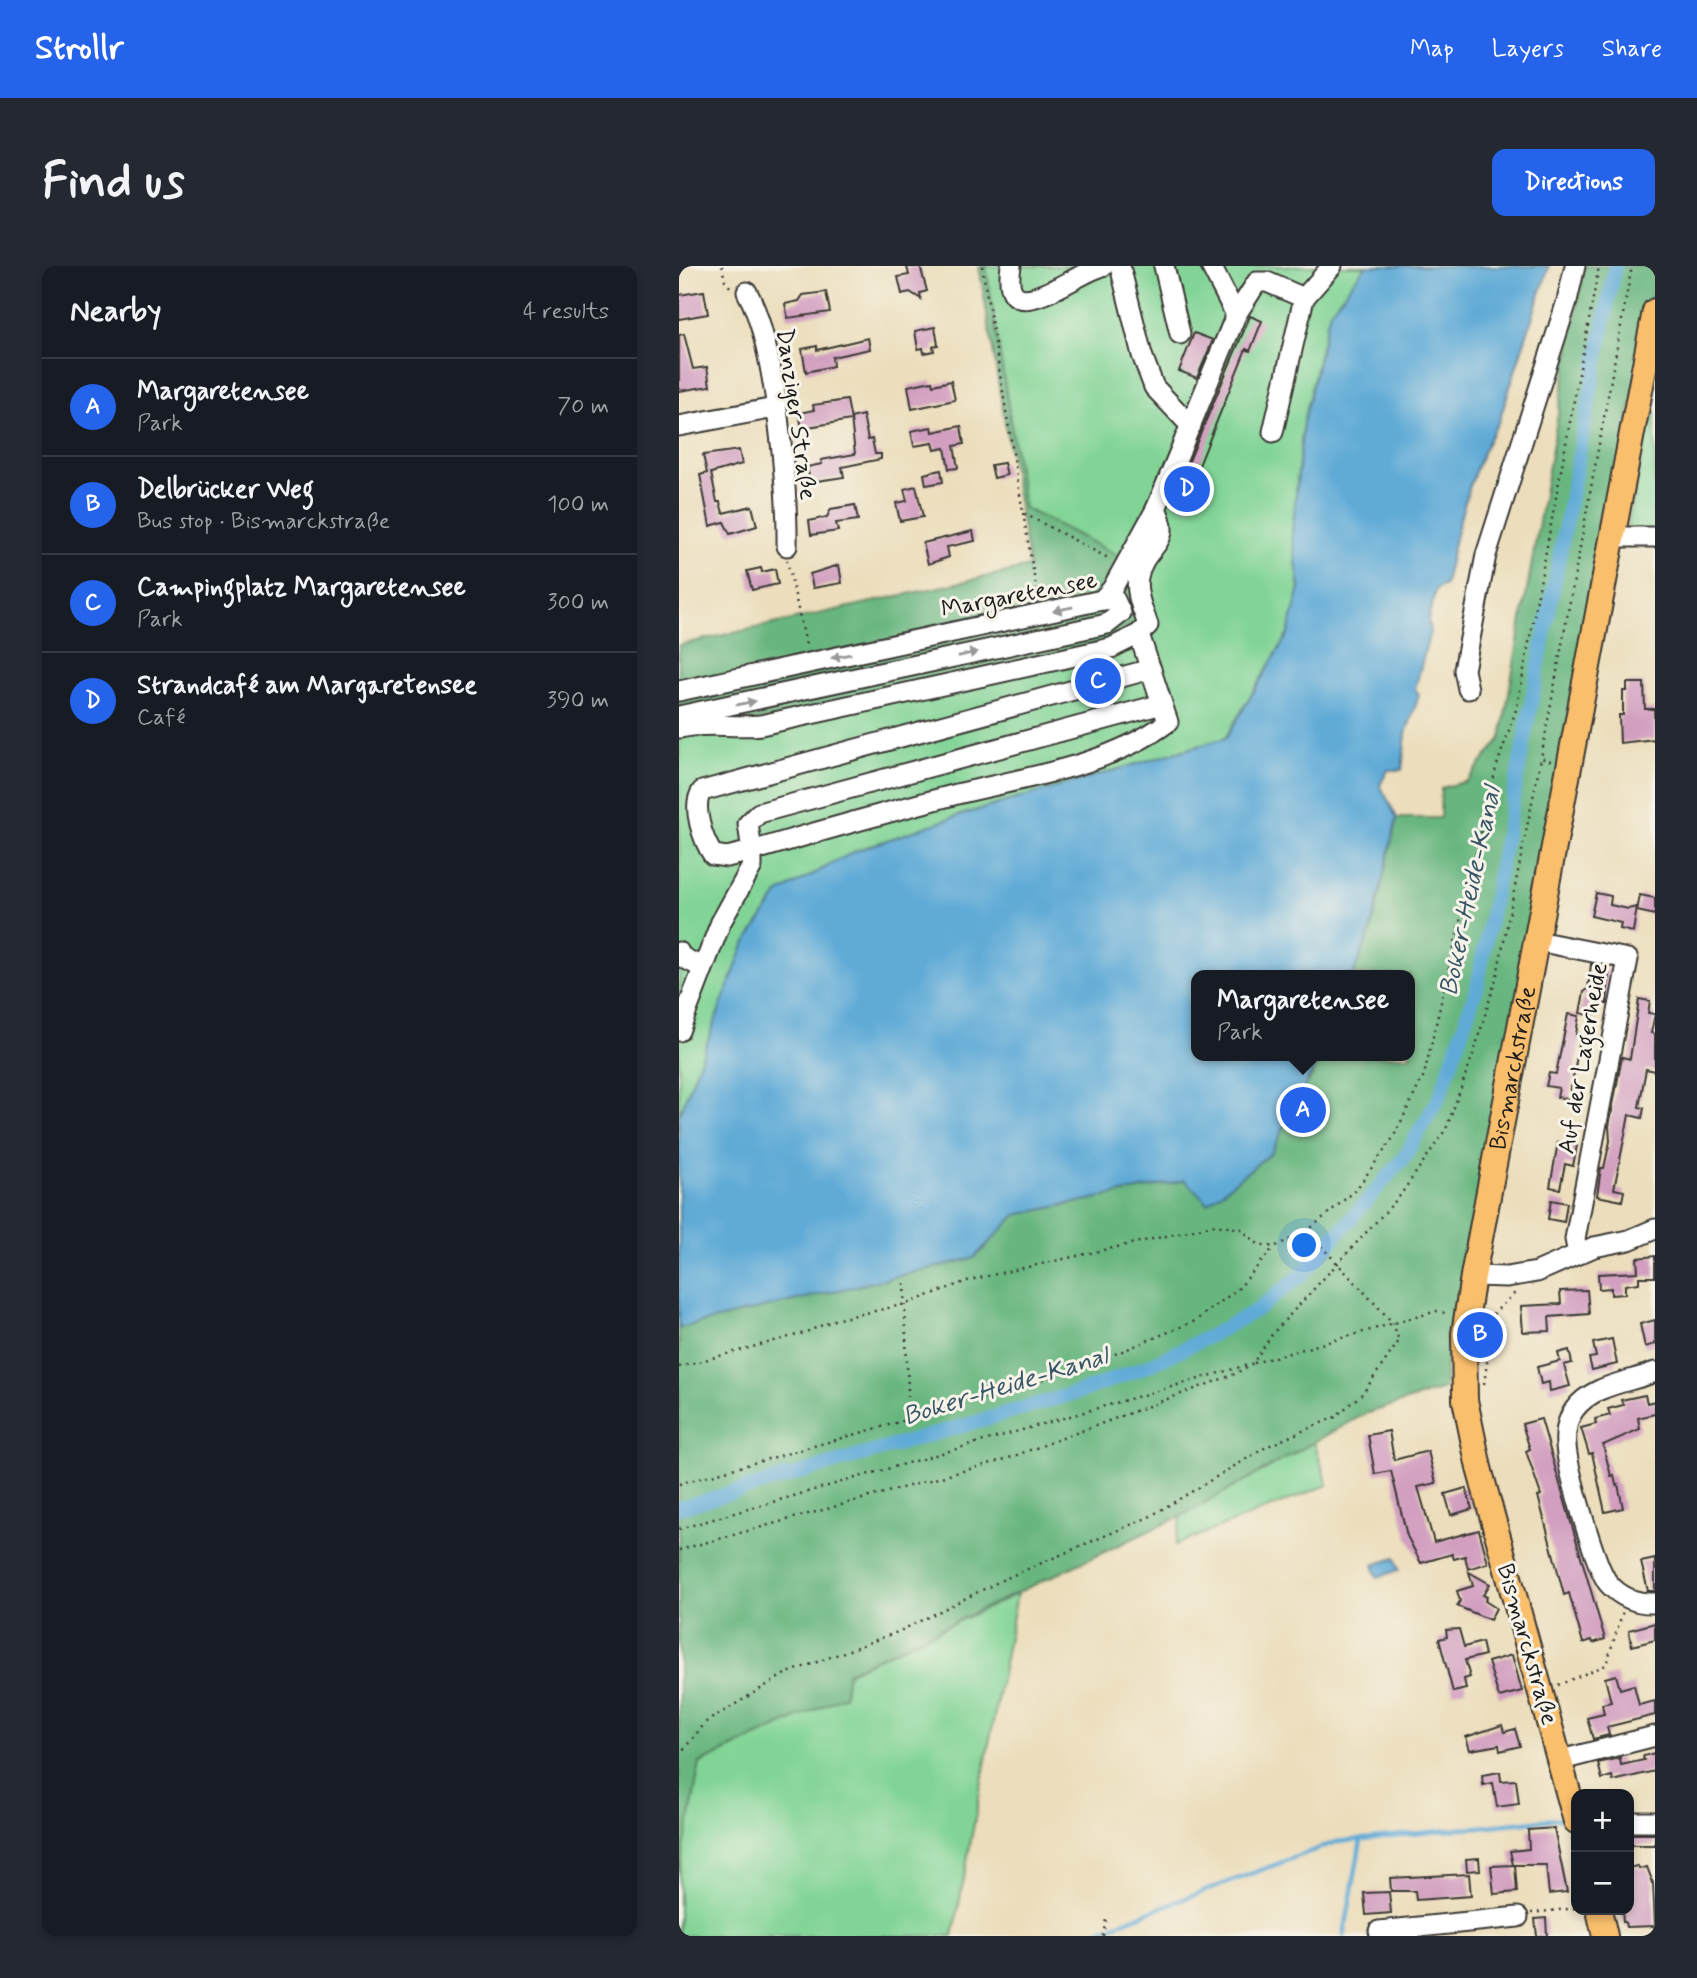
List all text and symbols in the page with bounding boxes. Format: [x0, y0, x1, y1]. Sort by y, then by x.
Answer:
text: Strollr [35, 27, 124, 71]
text: Map [1410, 34, 1454, 65]
text: Layers [1492, 34, 1564, 65]
text: Share [1602, 34, 1662, 65]
button: Directions [1492, 149, 1655, 216]
text: Find us [42, 150, 185, 215]
text: Nearby [70, 292, 161, 331]
text: 4 results [523, 297, 609, 327]
street label: Danziger Straße [768, 326, 823, 502]
text: Margaretensee [137, 375, 309, 409]
text: A [85, 392, 101, 422]
text: 70 m [557, 392, 609, 422]
text: Park [137, 409, 183, 439]
pin: D [1164, 463, 1210, 515]
text: Delbrücker Weg [137, 473, 314, 507]
text: B [86, 490, 100, 520]
text: 100 m [547, 490, 609, 520]
text: Bus stop · Bismarckstraße [137, 507, 390, 537]
street label: Margaretensee [938, 565, 1101, 628]
text: Campingplatz Margaretensee [137, 571, 466, 605]
text: C [85, 588, 101, 618]
text: 300 m [547, 588, 609, 618]
one-way arrow [1052, 603, 1074, 614]
text: Park [137, 605, 183, 635]
one-way arrow [957, 648, 979, 659]
one-way arrow [830, 650, 852, 661]
pin: C [1075, 655, 1121, 707]
text: Strandcafé am Margaretensee [137, 669, 477, 703]
text: D [85, 686, 101, 716]
text: 390 m [547, 686, 609, 716]
one-way arrow [735, 697, 757, 708]
text: Café [137, 703, 186, 733]
water label: Boker-Heide-Kanal [1432, 780, 1510, 999]
street label: Auf der Lagerheide [1551, 960, 1619, 1157]
popup [1191, 970, 1415, 1061]
street label: Bismarckstraße [1483, 983, 1544, 1153]
text: Margaretensee [1217, 984, 1389, 1018]
text: Park [1217, 1018, 1263, 1048]
pin: A [1280, 1084, 1326, 1136]
your location [1287, 1228, 1321, 1262]
pin: B [1457, 1309, 1503, 1361]
water label: Boker-Heide-Kanal [899, 1338, 1116, 1434]
street label: Bismarckstraße [1489, 1560, 1564, 1729]
map controls [1571, 1789, 1634, 1915]
button: + [1571, 1789, 1634, 1852]
button: − [1571, 1852, 1634, 1915]

